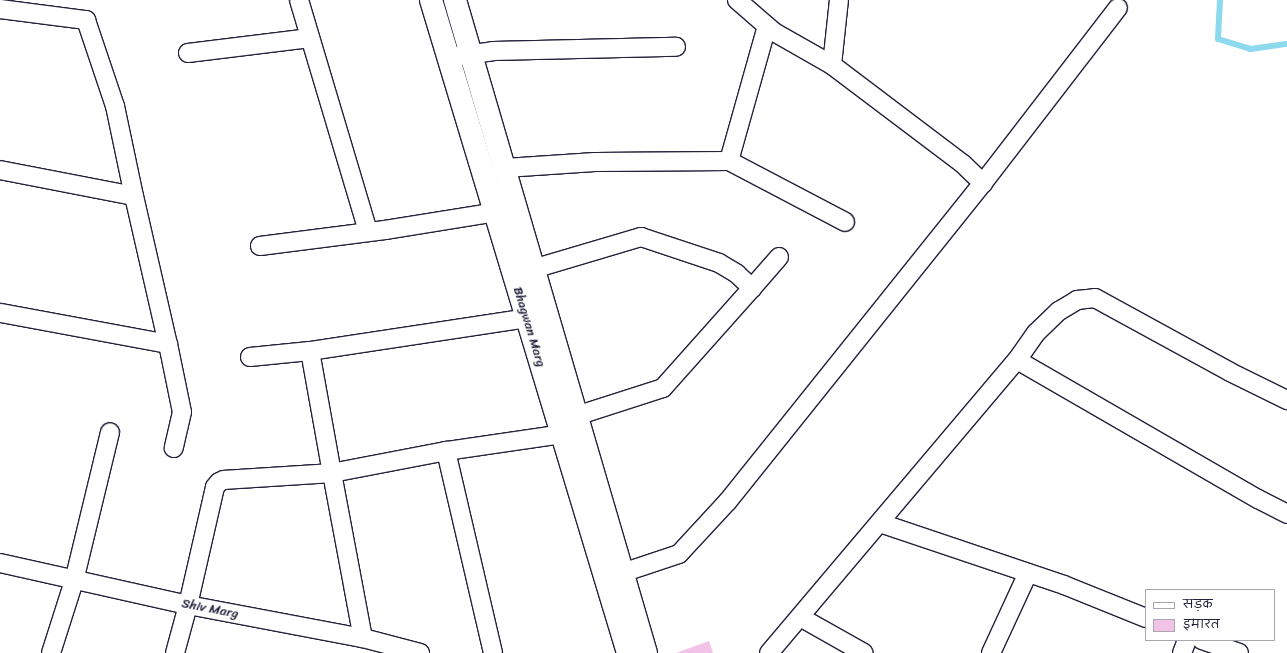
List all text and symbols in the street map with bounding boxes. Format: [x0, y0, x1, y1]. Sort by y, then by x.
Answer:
street label: Bhagwan Marg [509, 285, 549, 369]
legend [1145, 589, 1275, 641]
text: सड़क [1183, 593, 1213, 615]
street label: Shiv Marg [181, 596, 239, 622]
text: इमारत [1183, 613, 1220, 635]

